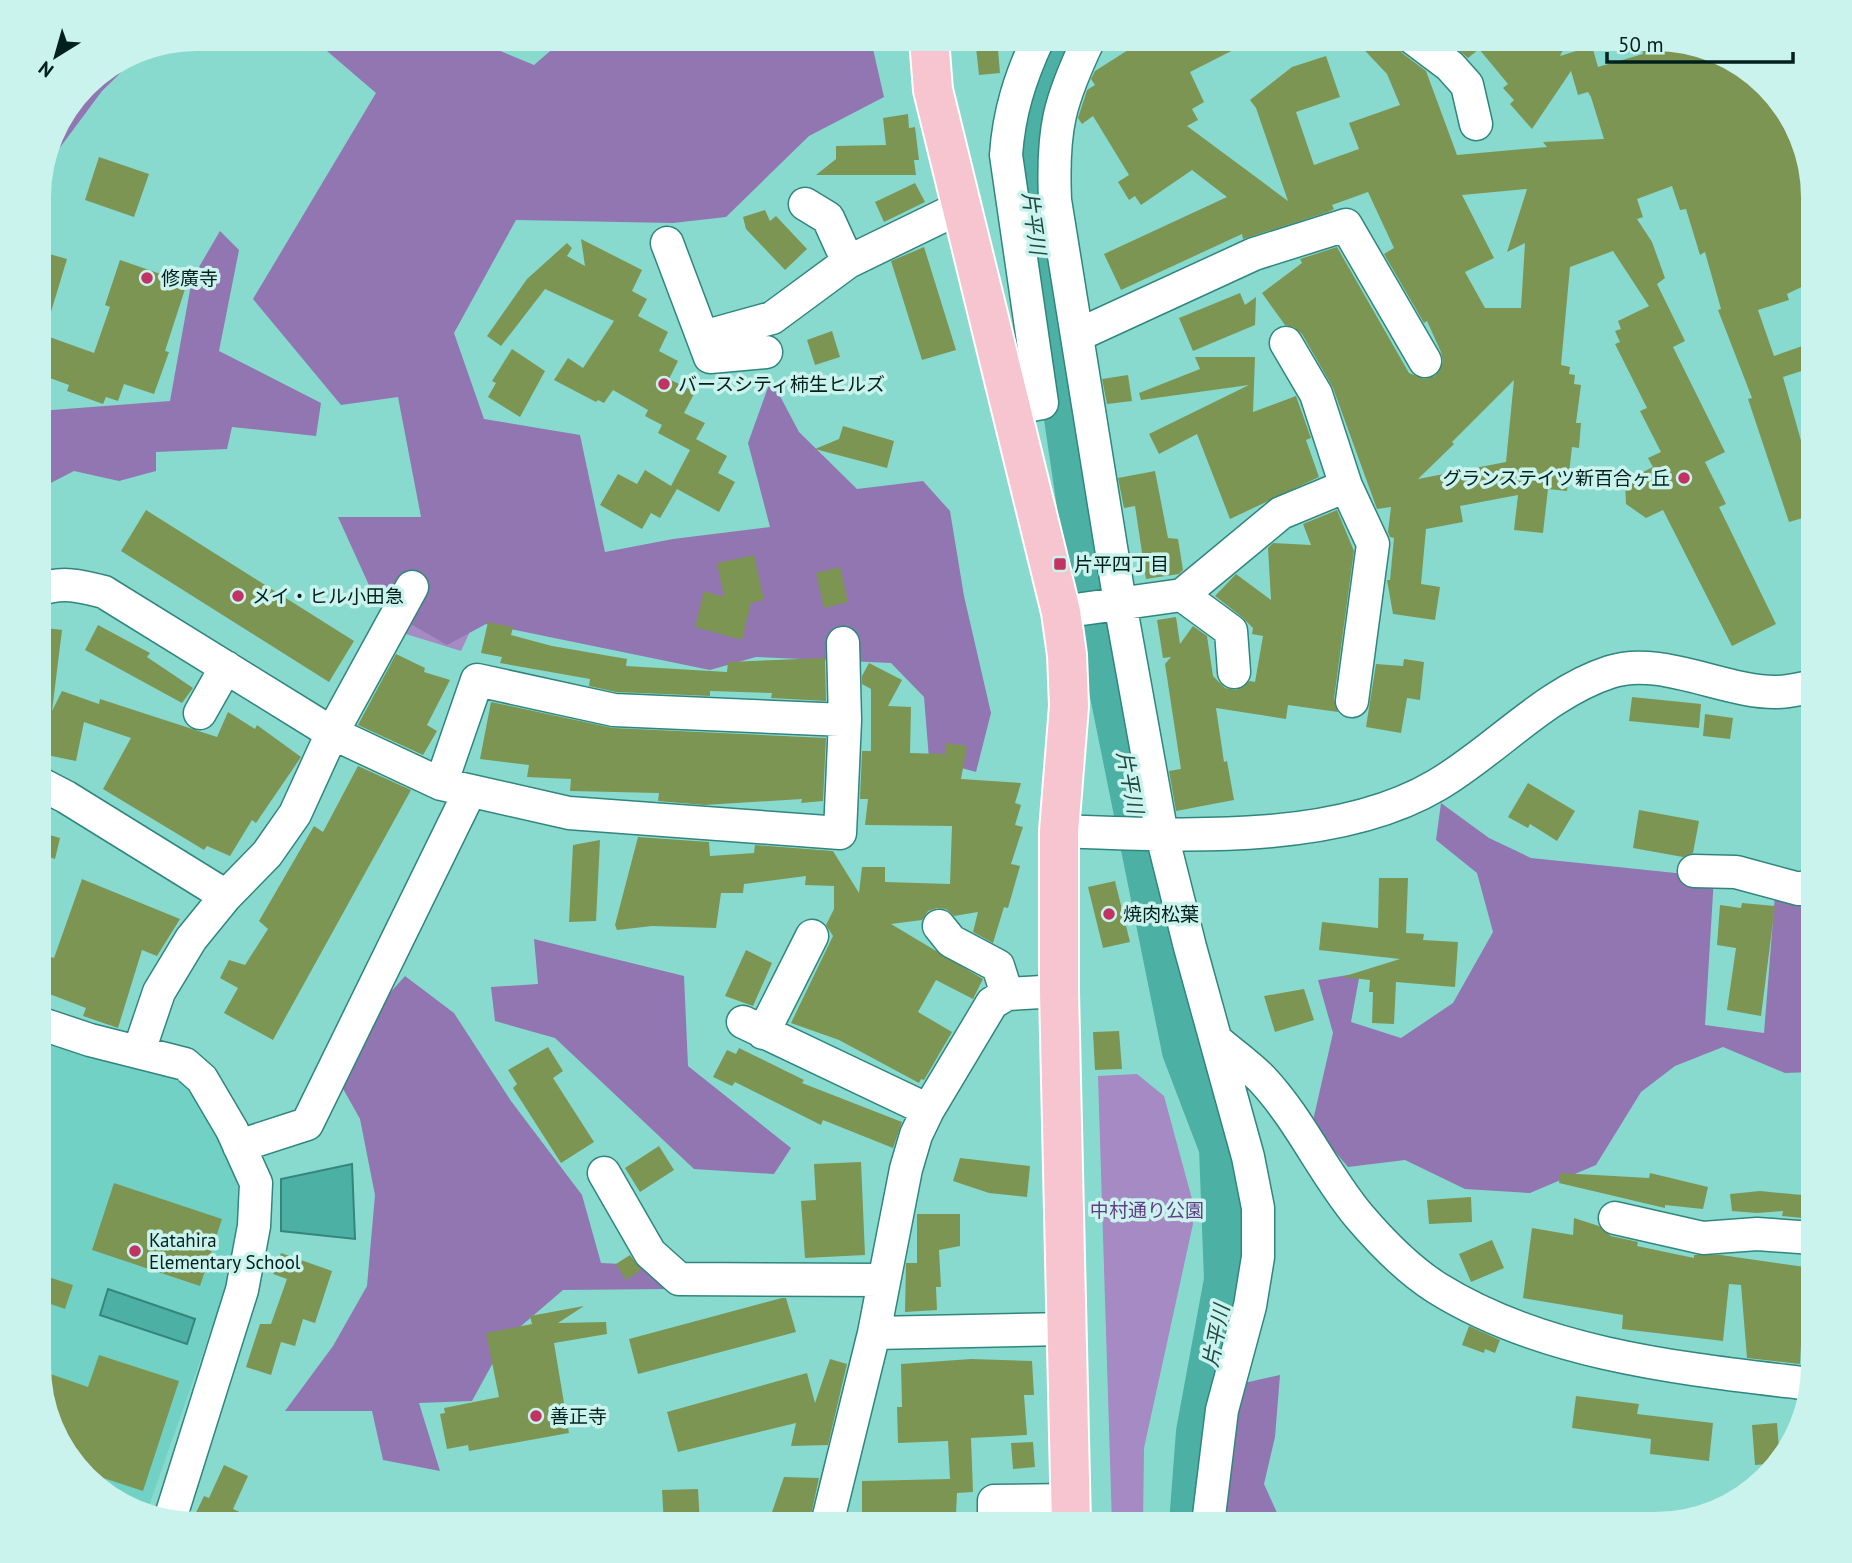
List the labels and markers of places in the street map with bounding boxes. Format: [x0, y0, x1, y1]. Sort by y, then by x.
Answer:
place label: 修廣寺 [161, 266, 218, 290]
marker: 修廣寺 [139, 270, 155, 286]
place label: バースシティ柿生ヒルズ [678, 372, 885, 396]
marker: バースシティ柿生ヒルズ [656, 376, 672, 392]
place label: グランステイツ新百合ヶ丘 [1442, 466, 1670, 490]
marker: グランステイツ新百合ヶ丘 [1676, 470, 1692, 486]
place label: 片平四丁目 [1074, 552, 1169, 576]
marker: 片平四丁目 [1052, 556, 1068, 572]
place label: メイ・ヒル小田急 [252, 584, 404, 608]
marker: メイ・ヒル小田急 [230, 588, 246, 604]
place label: 焼肉松葉 [1123, 902, 1199, 926]
marker: 焼肉松葉 [1101, 906, 1117, 922]
place label: Katahira Elementary School [149, 1228, 301, 1274]
marker: Katahira Elementary School [127, 1243, 143, 1259]
place label: 善正寺 [550, 1404, 607, 1428]
marker: 善正寺 [528, 1408, 544, 1424]

